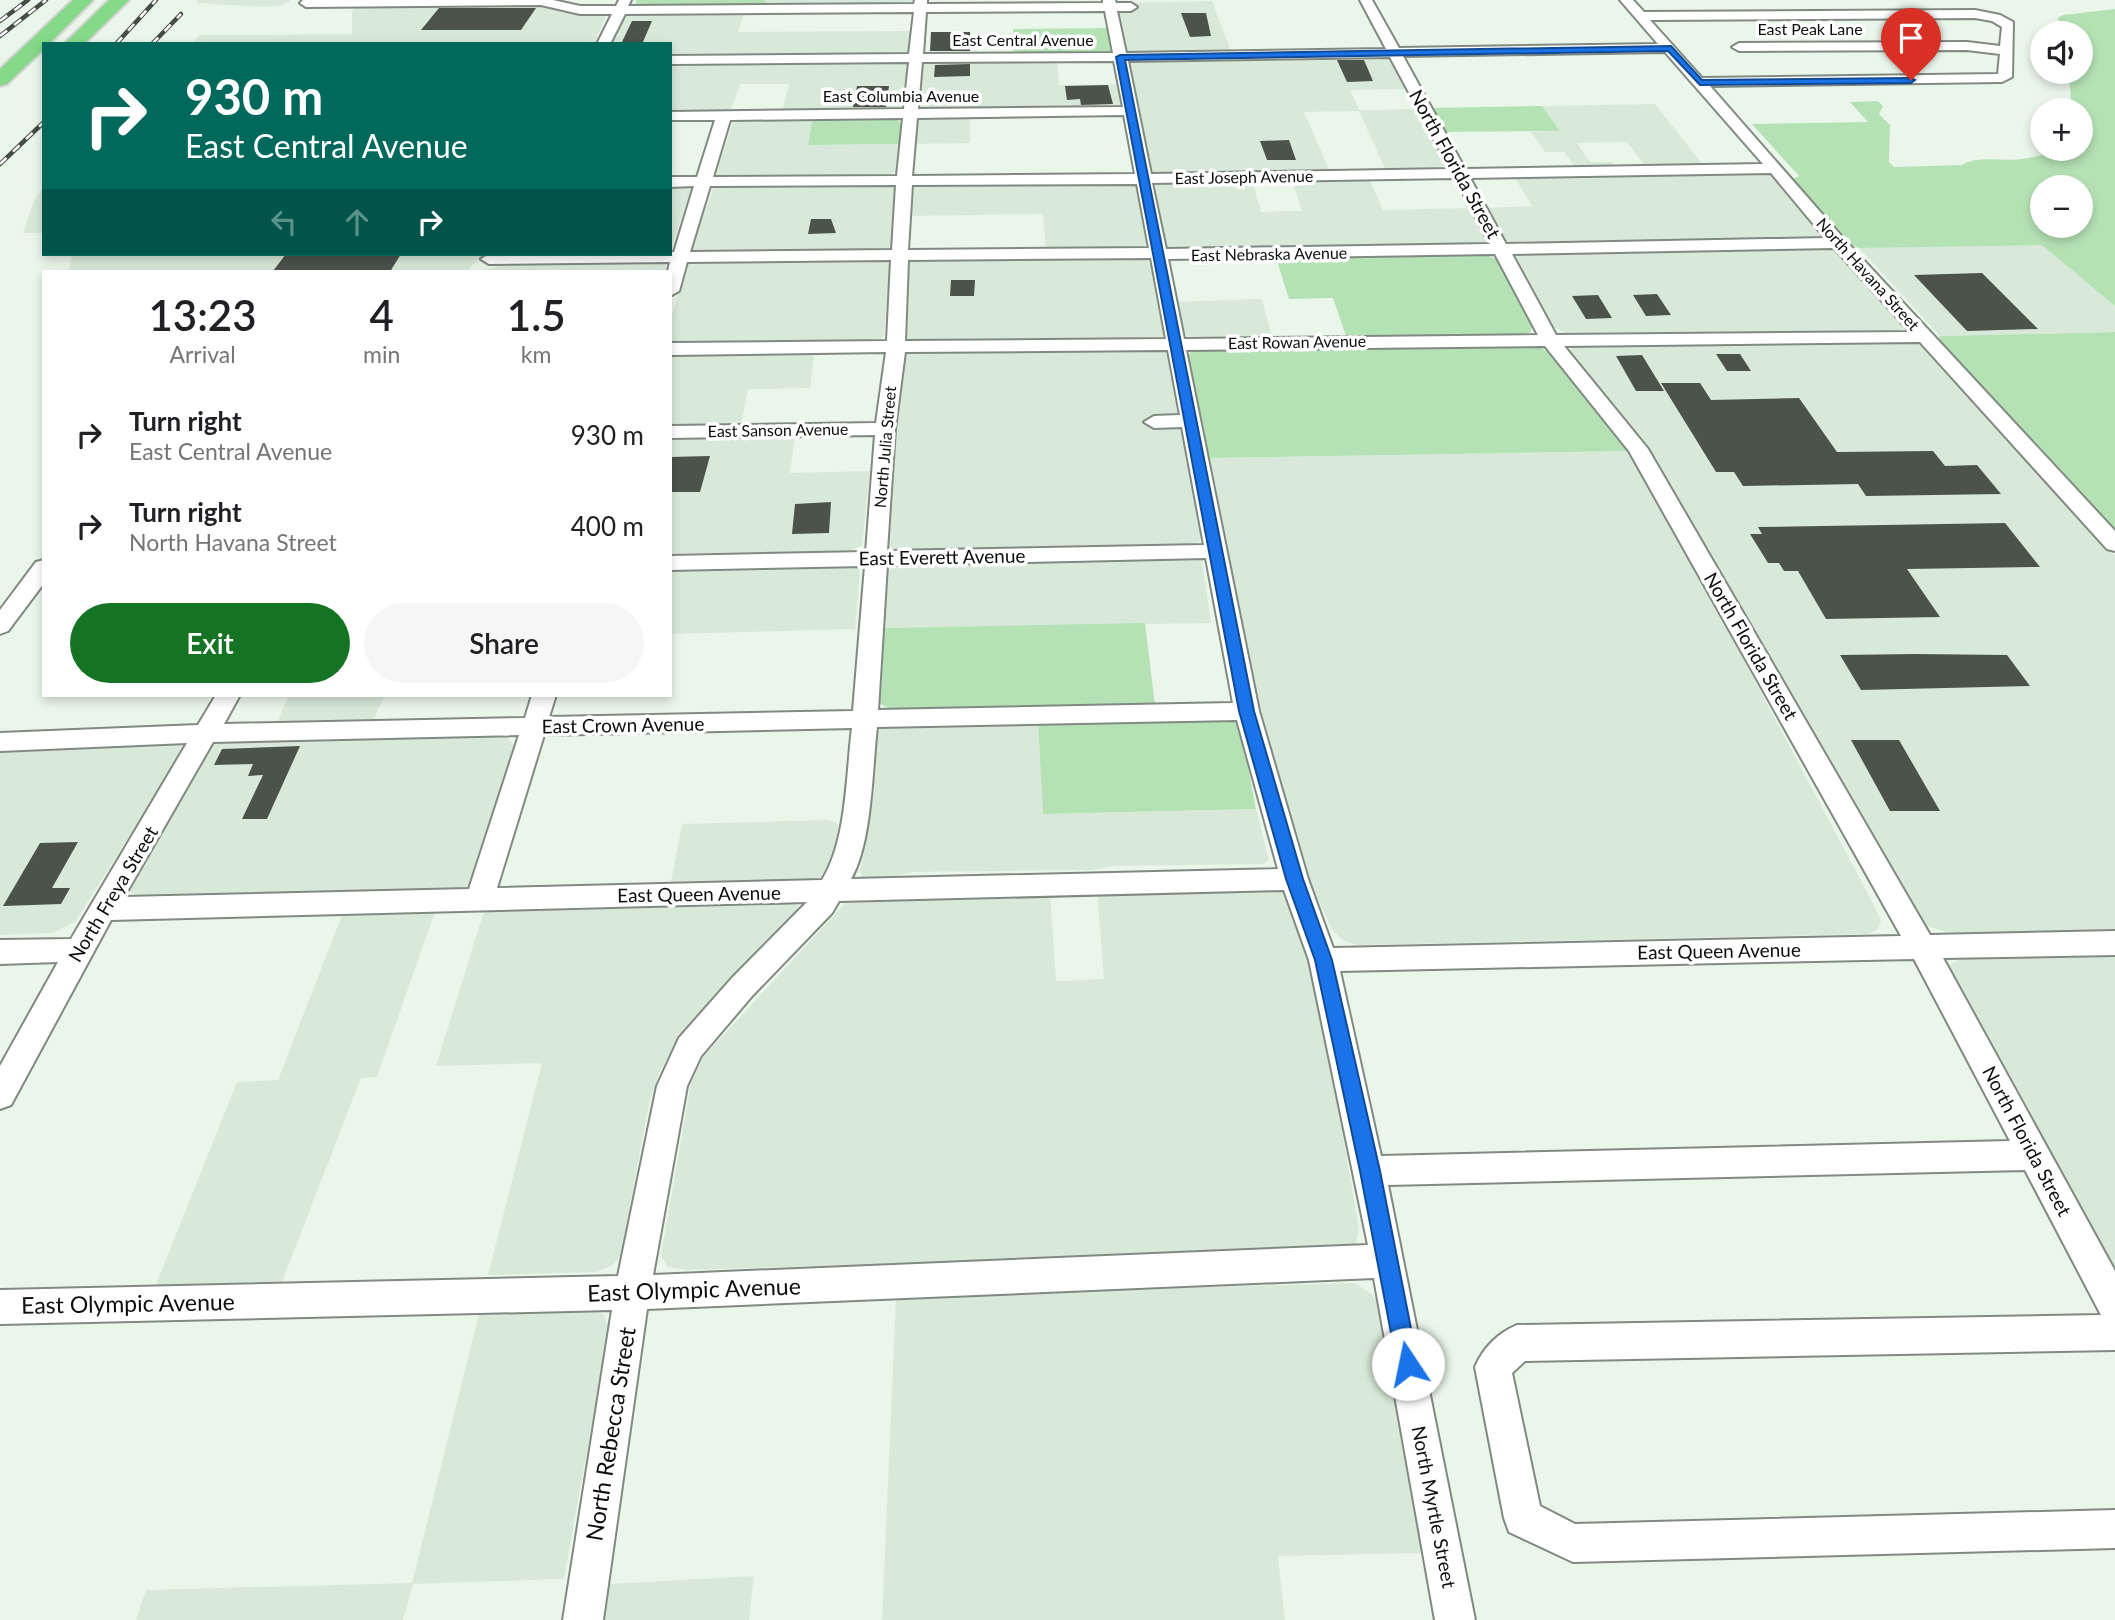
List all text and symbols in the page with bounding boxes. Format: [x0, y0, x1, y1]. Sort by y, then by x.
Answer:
pin [1881, 8, 1941, 80]
street label: East Peak Lane [1757, 19, 1863, 38]
icon: arrive [1892, 19, 1930, 57]
map controls [2030, 21, 2093, 238]
button: sound [2030, 21, 2093, 84]
street label: East Central Avenue [952, 30, 1094, 49]
text: 930 m [185, 67, 323, 125]
icon: right [70, 70, 161, 161]
street label: North Florida Street [1405, 85, 1506, 242]
street label: East Columbia Avenue [823, 86, 979, 105]
button: + [2030, 98, 2093, 161]
text: East Central Avenue [185, 126, 468, 165]
street label: East Joseph Avenue [1174, 166, 1314, 187]
button: − [2030, 175, 2093, 238]
icon: left [265, 203, 303, 241]
icon: ahead [338, 203, 376, 241]
icon: right [411, 203, 449, 241]
street label: North Havana Street [1813, 214, 1924, 334]
street label: East Nebraska Avenue [1191, 243, 1347, 264]
text: 13:23 [148, 290, 257, 340]
text: 4 [370, 290, 394, 340]
text: 1.5 [507, 290, 566, 340]
street label: East Rowan Avenue [1228, 331, 1366, 352]
text: Arrival [169, 340, 236, 368]
text: min [363, 340, 400, 368]
text: km [521, 340, 551, 368]
street label: North Julia Street [870, 385, 899, 509]
text: Turn right [129, 405, 242, 437]
icon: right [70, 416, 108, 454]
text: 930 m [571, 419, 644, 451]
street label: East Sanson Avenue [707, 419, 849, 440]
text: East Central Avenue [129, 437, 332, 465]
text: Turn right [129, 496, 242, 528]
icon: right [70, 507, 108, 545]
text: 400 m [571, 510, 644, 542]
text: North Havana Street [129, 528, 337, 556]
street label: East Everett Avenue [858, 544, 1026, 569]
street label: North Florida Street [1700, 568, 1803, 724]
button: Exit [70, 603, 350, 683]
button: Share [364, 603, 644, 683]
street label: East Crown Avenue [541, 712, 705, 737]
street label: North Freya Street [63, 822, 162, 966]
street label: East Queen Avenue [617, 881, 781, 906]
street label: East Queen Avenue [1637, 938, 1801, 963]
street label: North Florida Street [1978, 1062, 2077, 1220]
street label: East Olympic Avenue [587, 1271, 801, 1307]
street label: East Olympic Avenue [21, 1287, 235, 1319]
street label: North Rebecca Street [579, 1324, 641, 1543]
position arrow [1371, 1327, 1445, 1401]
street label: North Myrtle Street [1408, 1424, 1462, 1590]

